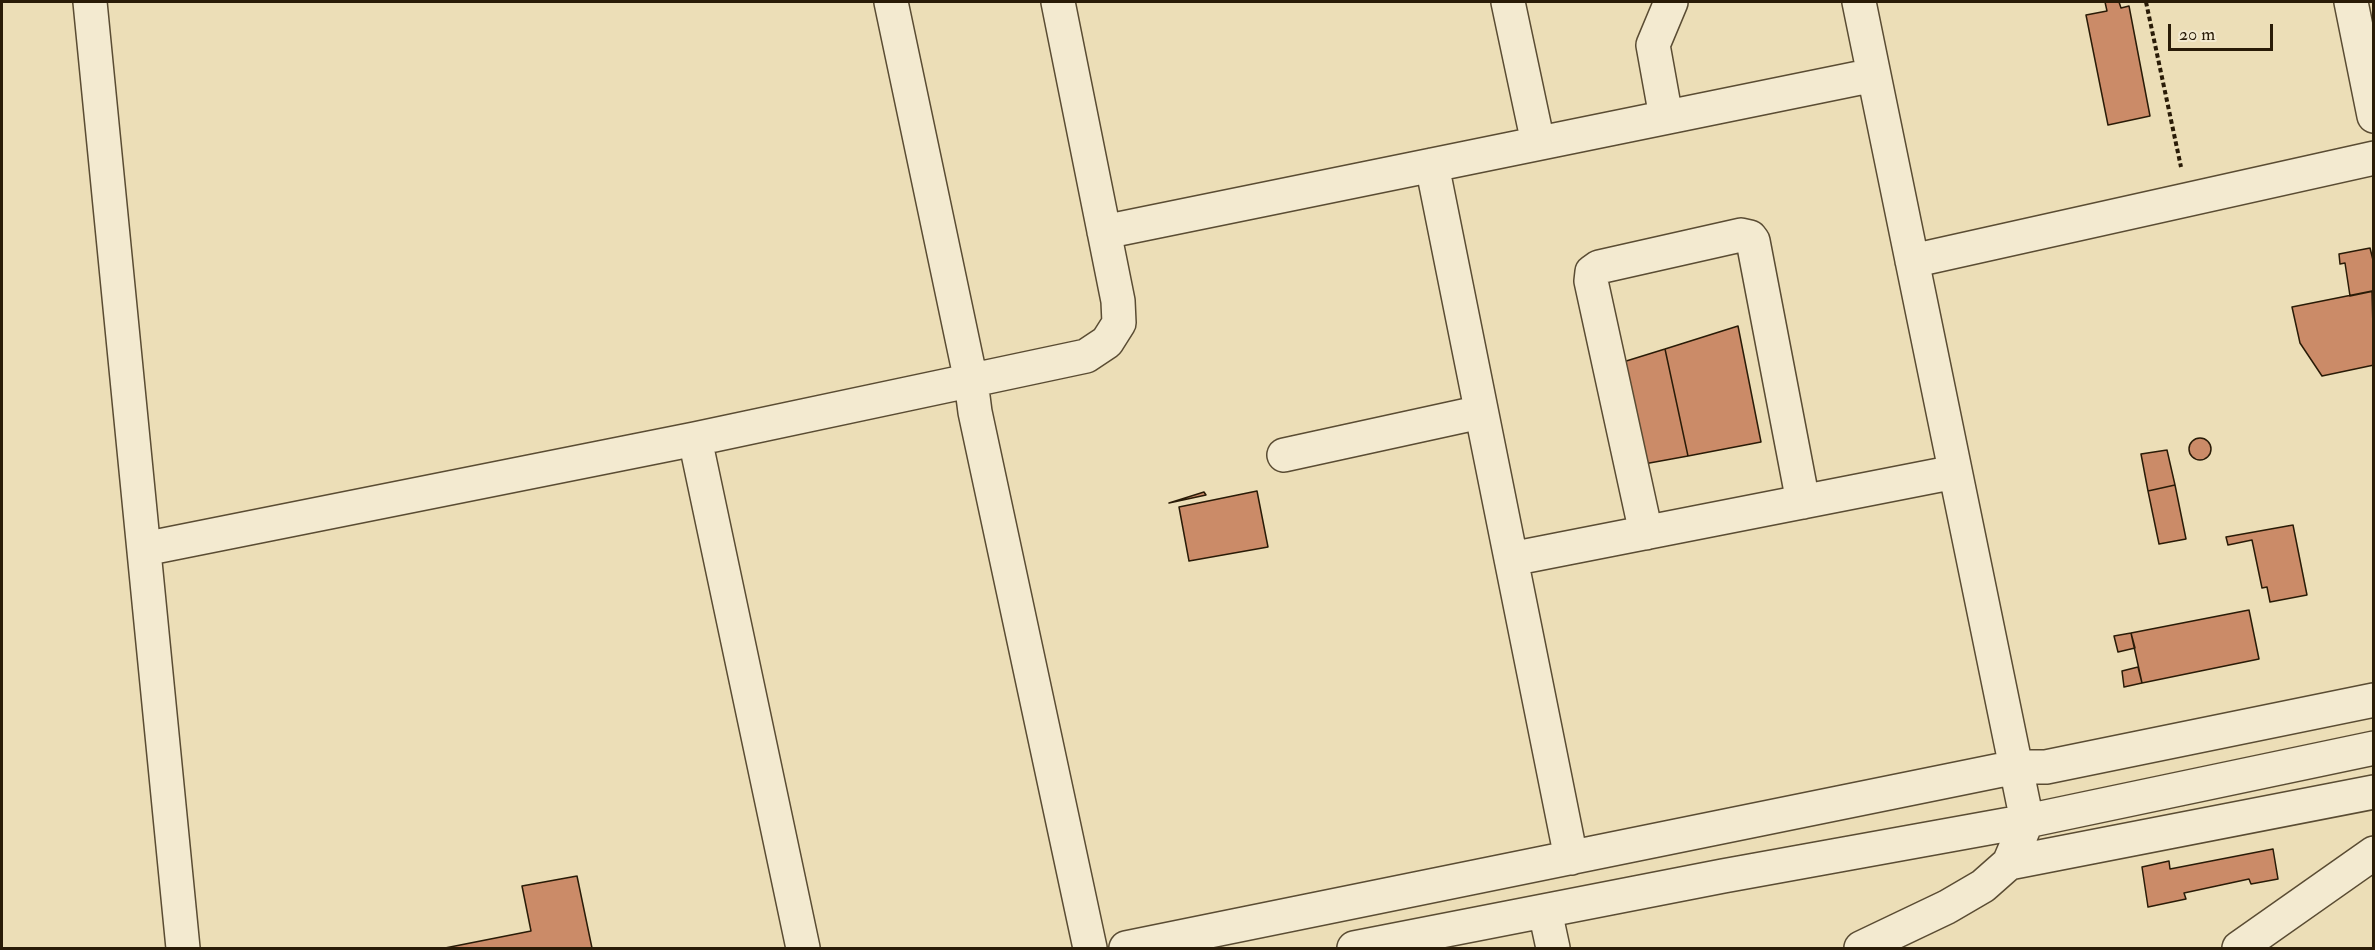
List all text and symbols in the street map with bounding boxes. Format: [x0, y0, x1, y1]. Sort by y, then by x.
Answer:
scale bar [2171, 12, 2276, 50]
text: 20 m [2179, 23, 2215, 46]

